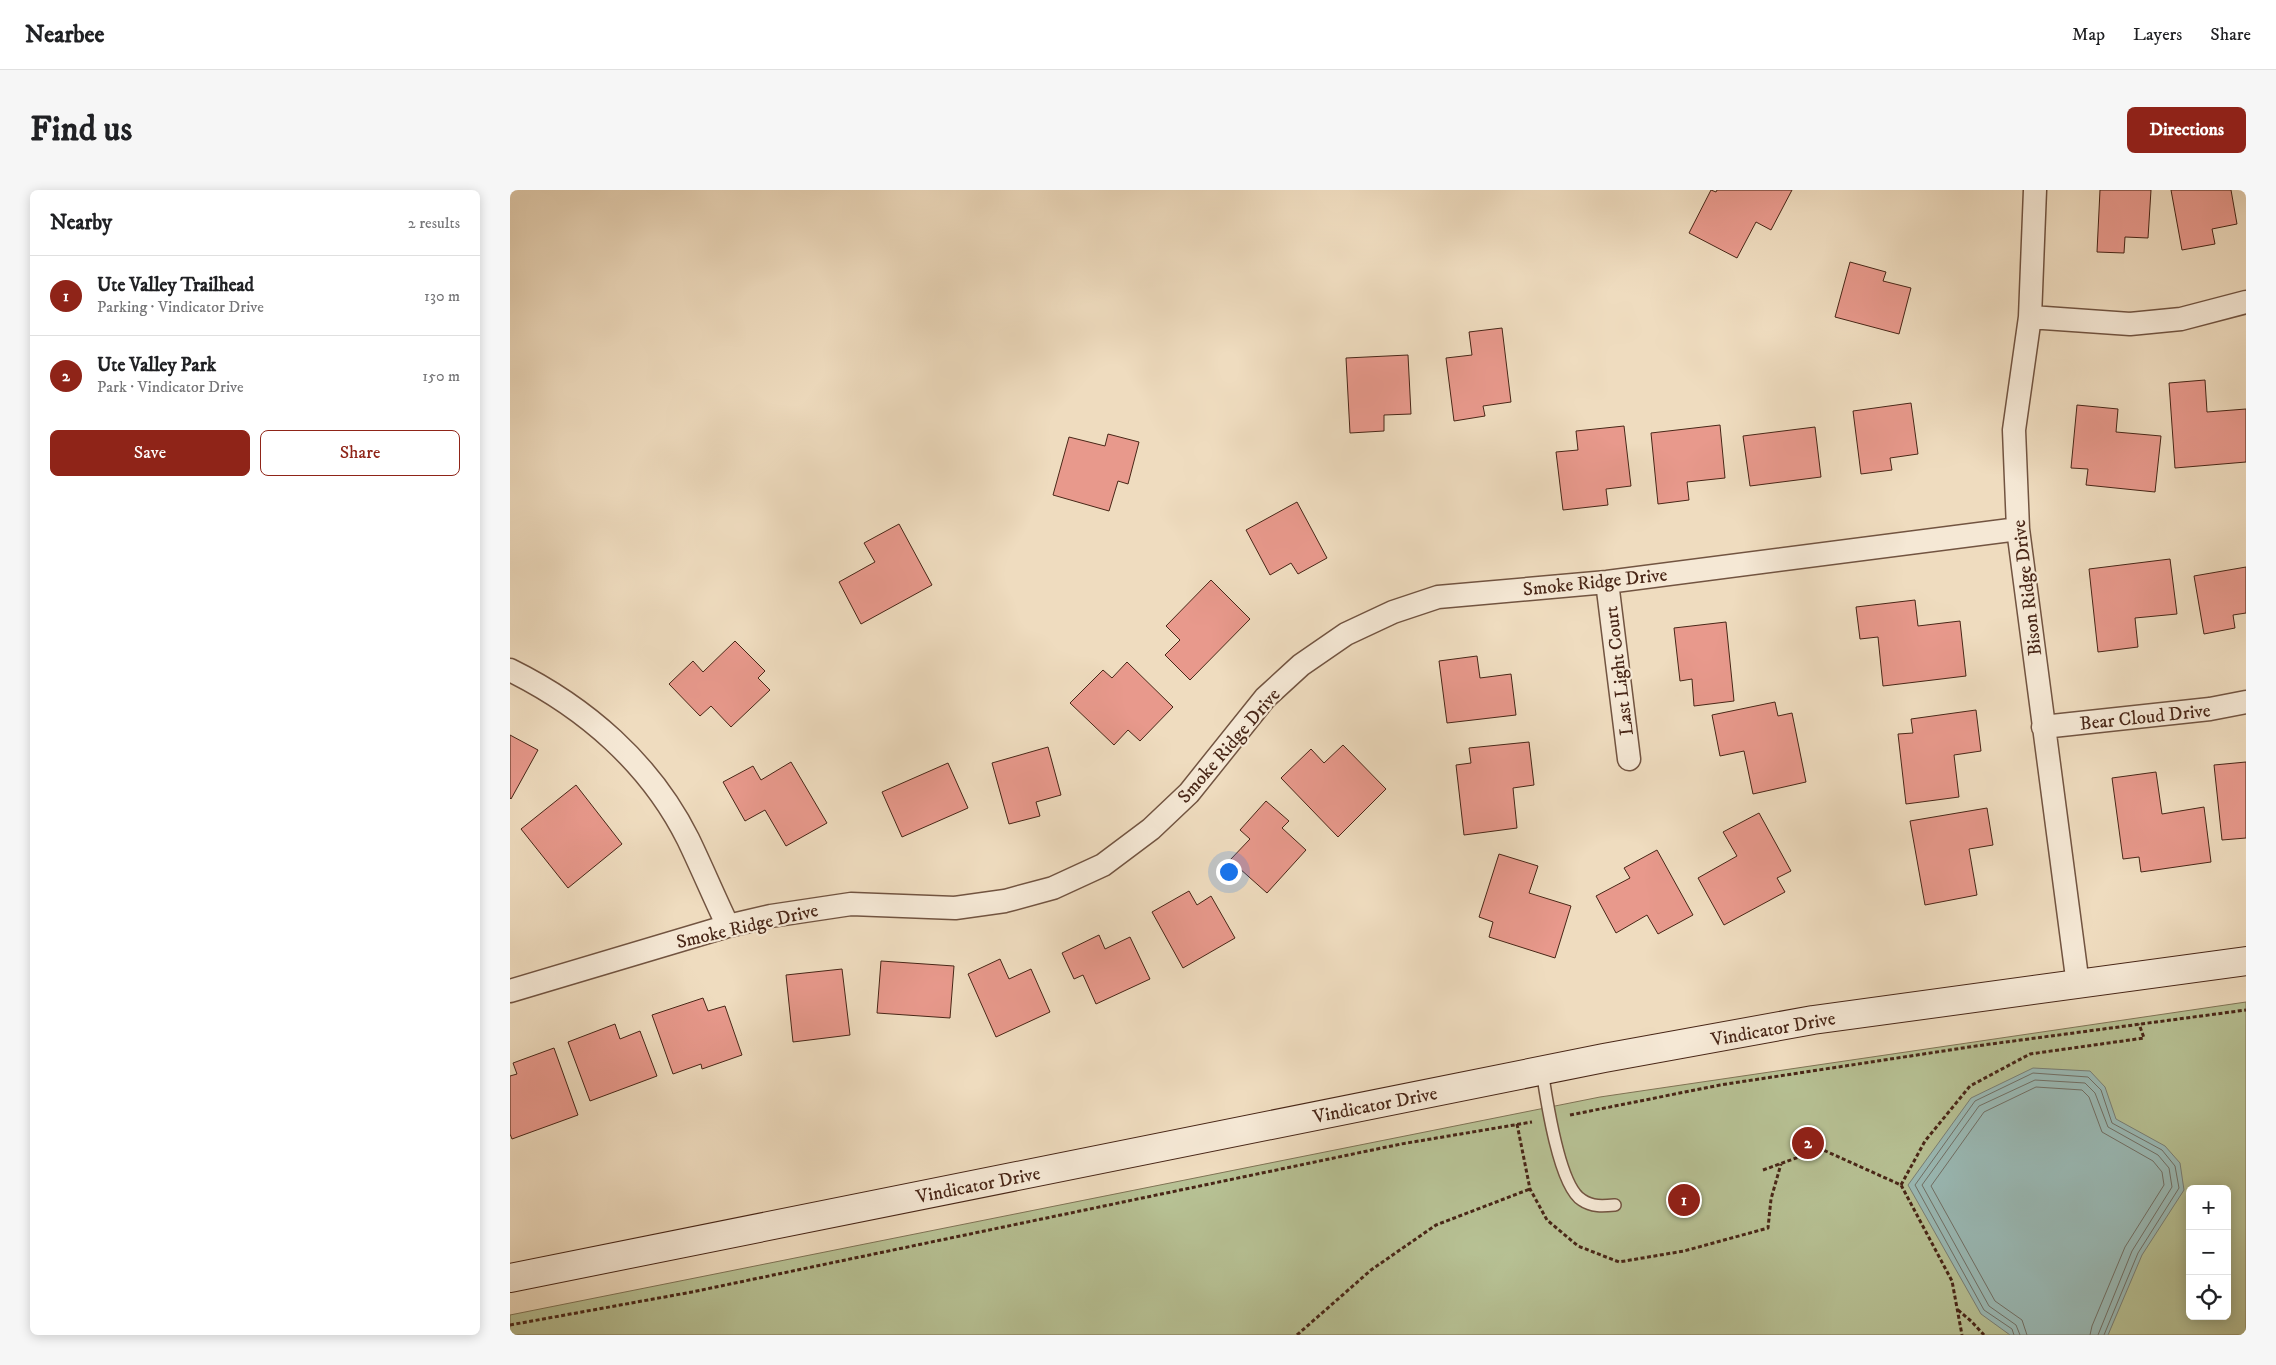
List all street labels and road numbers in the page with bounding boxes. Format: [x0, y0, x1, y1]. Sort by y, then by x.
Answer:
street label: Bison Ridge Drive [2008, 518, 2047, 657]
street label: Smoke Ridge Drive [1522, 563, 1669, 602]
street label: Last Light Court [1600, 605, 1639, 737]
street label: Smoke Ridge Drive [1173, 684, 1285, 808]
street label: Bear Cloud Drive [2078, 699, 2212, 736]
street label: Smoke Ridge Drive [674, 899, 821, 954]
street label: Vindicator Drive [1708, 1007, 1837, 1052]
street label: Vindicator Drive [1310, 1082, 1439, 1129]
street label: Vindicator Drive [913, 1162, 1042, 1209]

